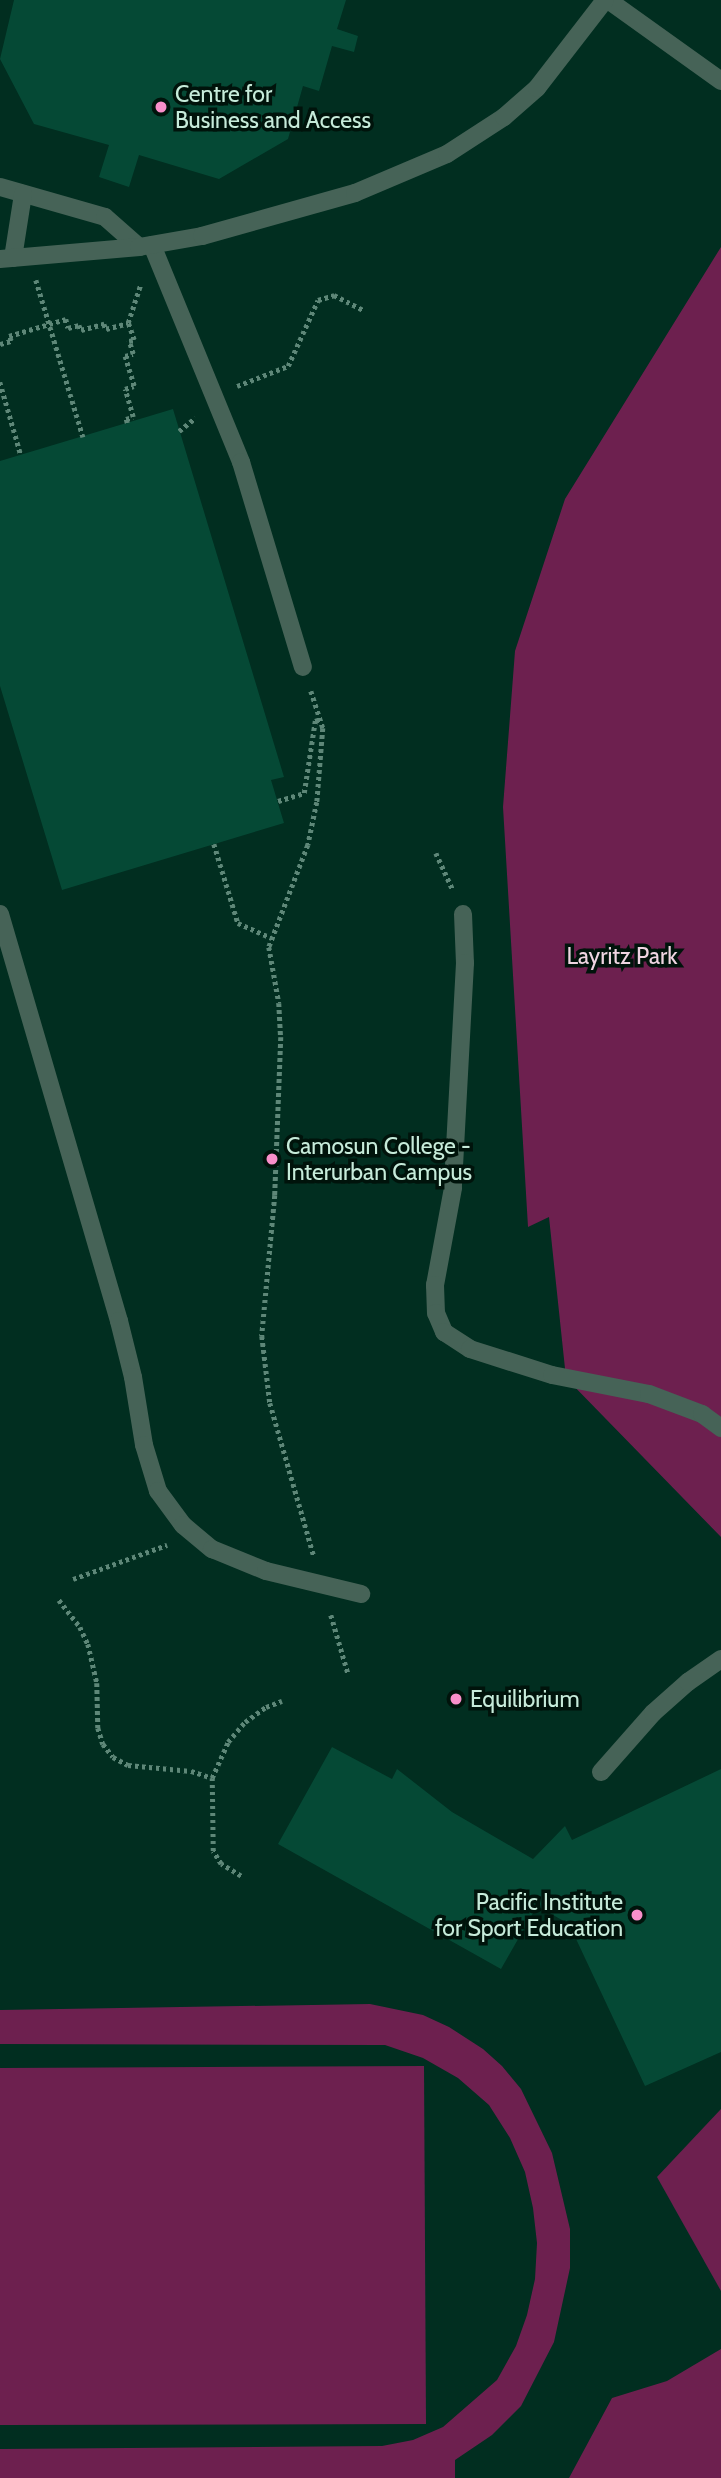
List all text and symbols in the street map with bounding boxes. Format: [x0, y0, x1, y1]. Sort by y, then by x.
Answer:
place label: Centre for Business and Access [175, 80, 371, 134]
marker: Centre for Business and Access [153, 99, 169, 115]
park label: Layritz Park [566, 942, 678, 970]
place label: Camosun College - Interurban Campus [286, 1132, 472, 1186]
marker: Camosun College - Interurban Campus [264, 1151, 280, 1167]
place label: Equilibrium [470, 1685, 580, 1713]
marker: Equilibrium [448, 1691, 464, 1707]
place label: Pacific Institute for Sport Education [435, 1888, 623, 1942]
marker: Pacific Institute for Sport Education [629, 1907, 645, 1923]

